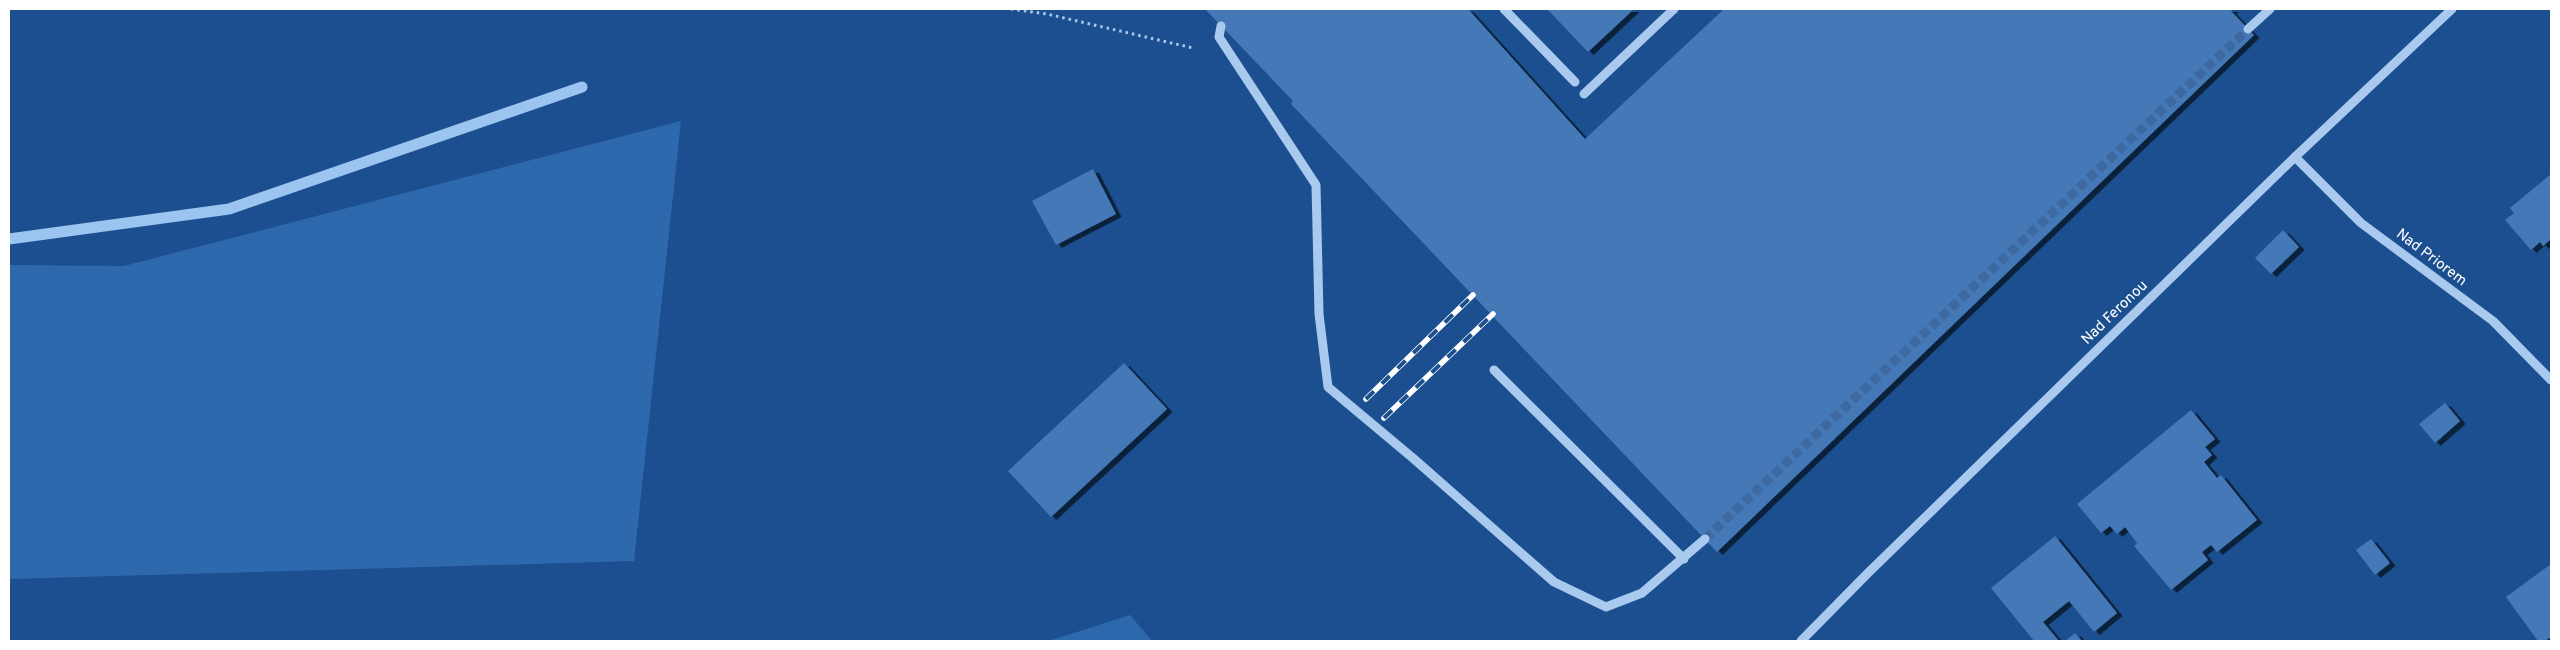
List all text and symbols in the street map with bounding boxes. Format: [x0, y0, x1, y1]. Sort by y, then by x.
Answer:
street label: Nad Priorem [2392, 225, 2470, 291]
street label: Nad Feronou [2078, 277, 2152, 349]

